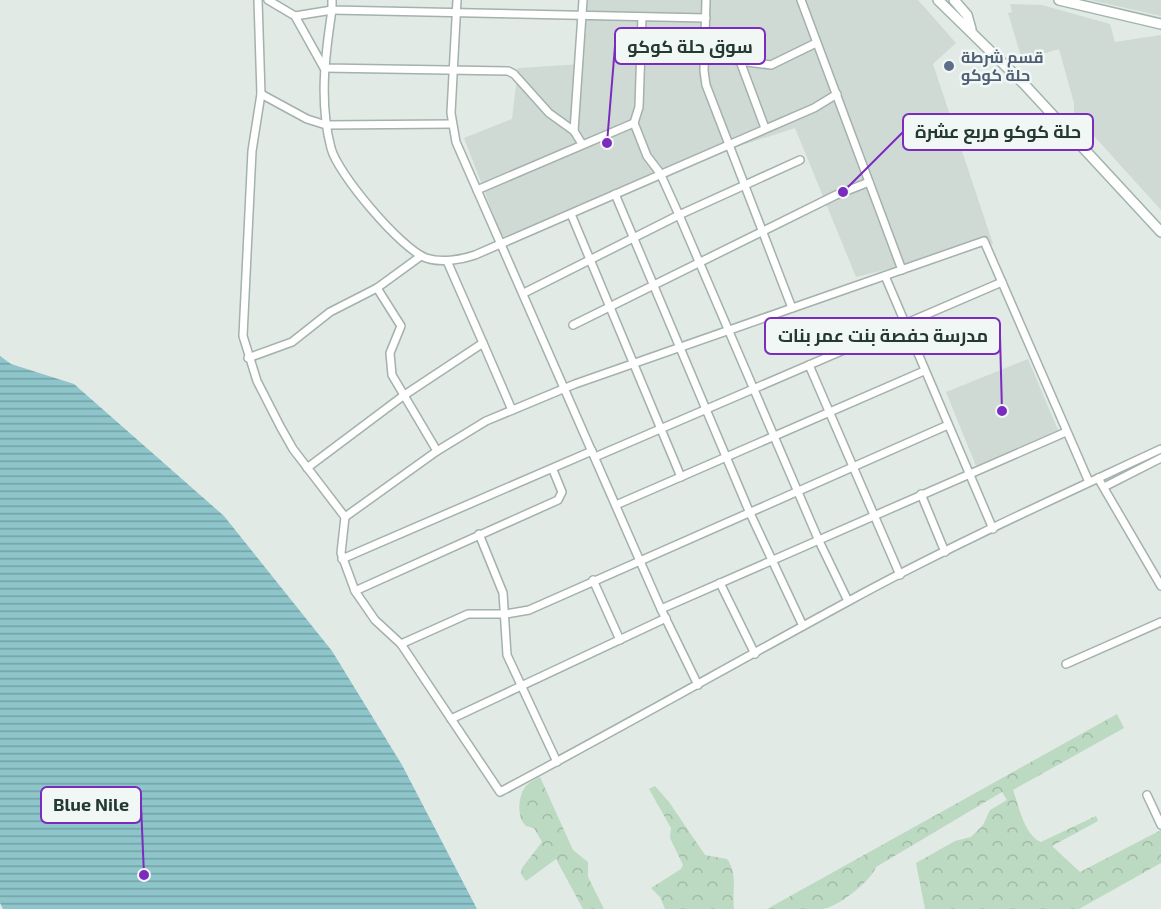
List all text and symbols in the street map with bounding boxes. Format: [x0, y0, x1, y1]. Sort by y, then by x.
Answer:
callout: سوق حلة كوكو [615, 28, 765, 64]
text: سوق حلة كوكو [627, 35, 753, 58]
place label: قسم شرطة حلة كوكو [961, 47, 1044, 85]
marker: قسم شرطة حلة كوكو [942, 59, 956, 73]
callout: حلة كوكو مربع عشرة [903, 114, 1093, 150]
text: حلة كوكو مربع عشرة [915, 120, 1081, 144]
callout: مدرسة حفصة بنت عمر بنات [765, 318, 1000, 354]
text: مدرسة حفصة بنت عمر بنات [778, 324, 988, 347]
callout: Blue Nile [41, 787, 141, 823]
text: Blue Nile [53, 793, 129, 815]

